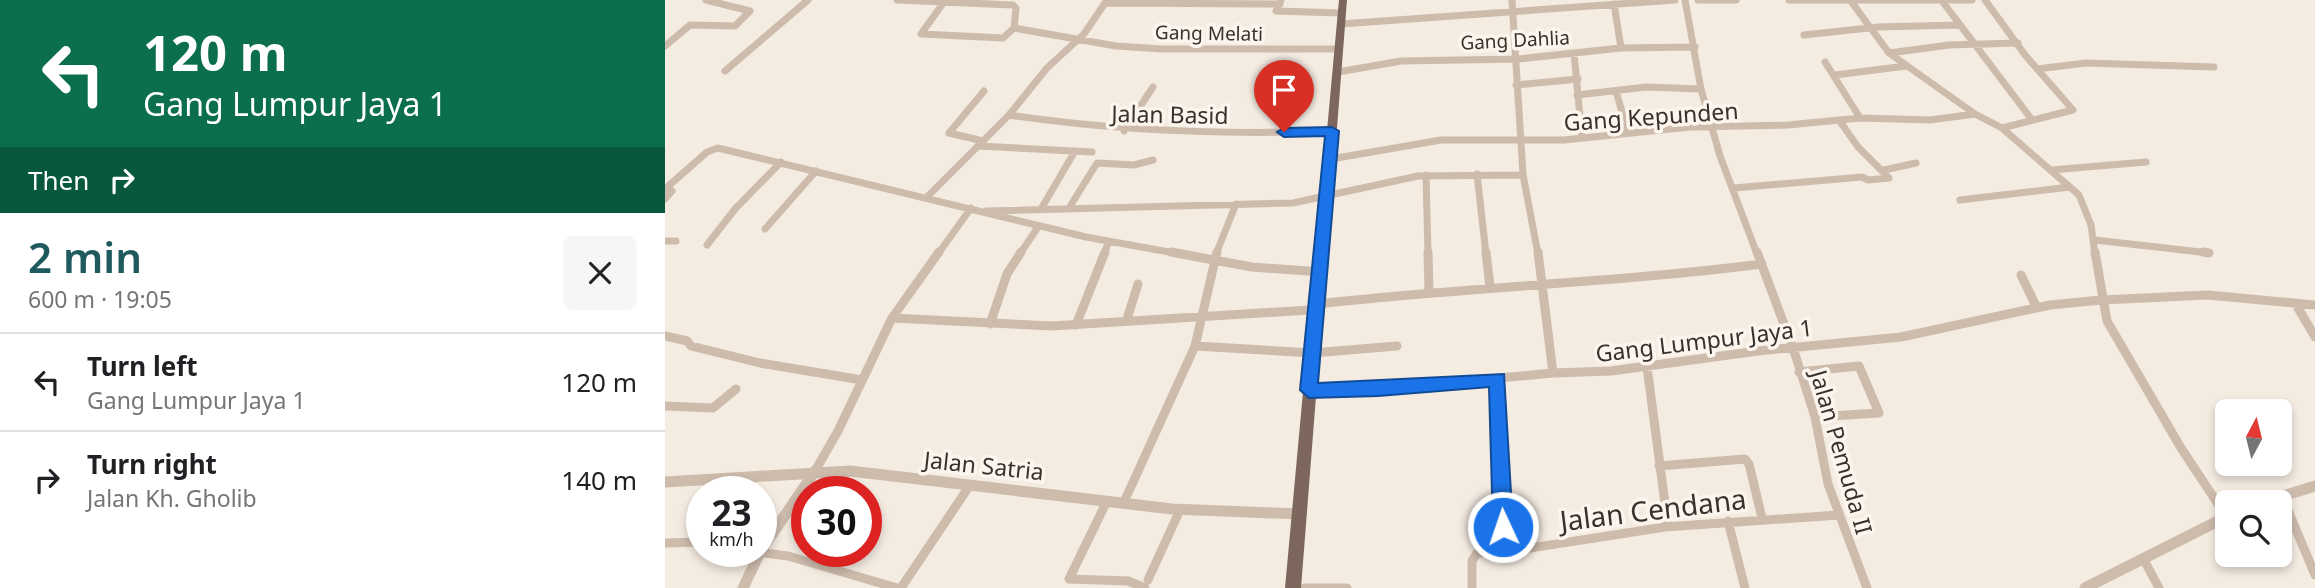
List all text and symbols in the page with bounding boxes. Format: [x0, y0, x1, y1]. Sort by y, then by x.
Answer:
text: 120 m [143, 19, 288, 85]
street label: Gang Melati [1155, 19, 1263, 47]
street label: Gang Dahlia [1460, 24, 1570, 56]
icon: left [28, 28, 119, 119]
pin [1254, 60, 1314, 132]
icon: arrive [1265, 71, 1303, 109]
text: Gang Lumpur Jaya 1 [143, 82, 447, 125]
street label: Gang Kepunden [1563, 94, 1739, 138]
street label: Jalan Basid [1109, 97, 1229, 131]
icon: right [103, 161, 141, 199]
text: Then [28, 162, 89, 198]
text: 2 min [28, 228, 142, 285]
button: close [563, 236, 637, 310]
text: 600 m · 19:05 [28, 283, 172, 315]
street label: Gang Lumpur Jaya 1 [1594, 311, 1814, 369]
text: Turn left [87, 348, 198, 384]
icon: left [28, 363, 66, 401]
text: 120 m [561, 364, 637, 400]
street label: Jalan Pemuda II [1803, 364, 1881, 538]
text: Gang Lumpur Jaya 1 [87, 384, 306, 416]
north arrow [2215, 399, 2293, 476]
map controls [2215, 399, 2292, 567]
street label: Jalan Satria [920, 443, 1046, 487]
text: Turn right [87, 446, 217, 482]
icon: right [28, 461, 66, 499]
text: 140 m [561, 462, 637, 498]
speed limit sign: 30 [791, 476, 882, 567]
street label: Jalan Cendana [1555, 479, 1748, 540]
text: Jalan Kh. Gholib [87, 482, 257, 514]
text: 23 [711, 489, 752, 536]
position arrow [1466, 490, 1540, 564]
button: search [2215, 490, 2292, 567]
text: km/h [709, 527, 754, 551]

